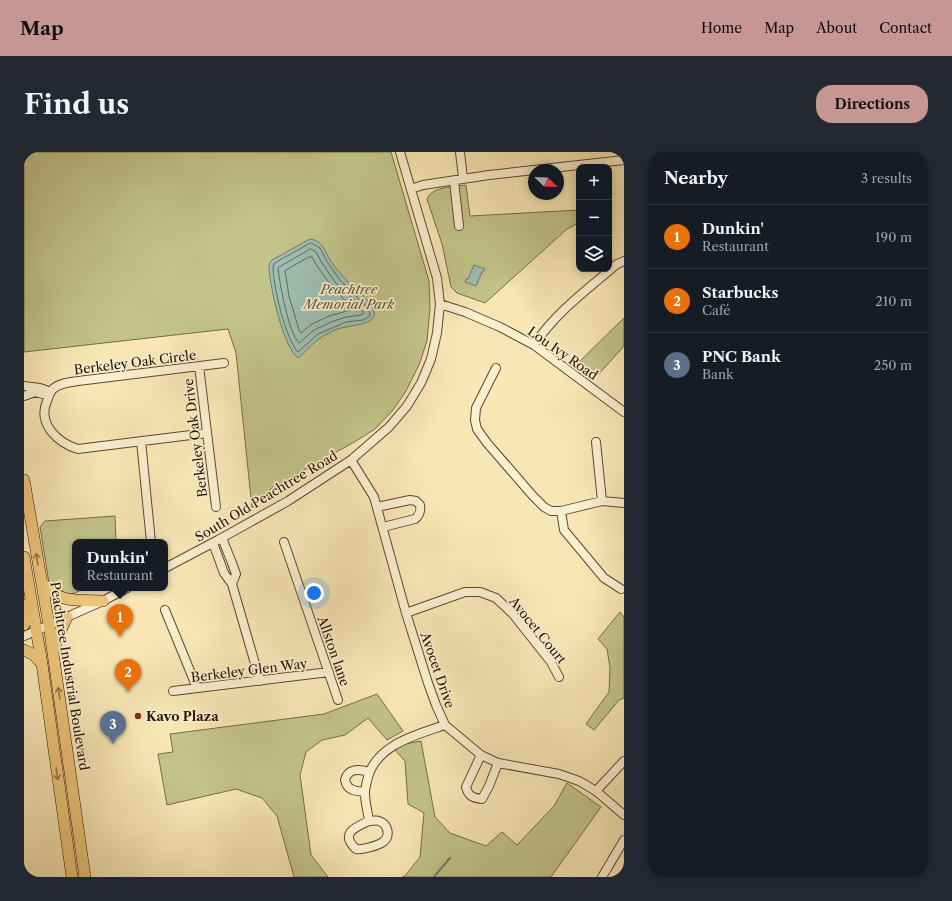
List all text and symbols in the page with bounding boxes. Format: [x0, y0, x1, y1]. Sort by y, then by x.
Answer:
text: Map [20, 17, 64, 40]
text: Home [701, 19, 742, 37]
text: Map [764, 19, 794, 37]
text: About [816, 19, 857, 37]
text: Contact [879, 19, 932, 37]
button: Directions [816, 85, 928, 123]
text: Find us [24, 87, 129, 121]
north arrow [528, 164, 564, 200]
map controls [576, 164, 612, 272]
button: + [576, 164, 612, 200]
text: Nearby [664, 168, 728, 188]
text: 3 results [861, 170, 912, 186]
button: − [576, 200, 612, 236]
text: Dunkin' [702, 219, 764, 238]
text: 1 [674, 229, 680, 245]
text: 190 m [875, 229, 912, 245]
button: layers [576, 236, 612, 272]
text: Restaurant [702, 238, 769, 254]
park label: Peachtree Memorial Park [302, 281, 395, 312]
text: Starbucks [702, 283, 778, 302]
text: 2 [673, 293, 681, 309]
text: 210 m [875, 293, 912, 309]
text: Café [702, 302, 731, 318]
street label: Lou Ivy Road [525, 323, 601, 383]
street label: Berkeley Oak Circle [73, 347, 197, 377]
text: PNC Bank [702, 347, 781, 366]
text: 3 [673, 357, 681, 373]
text: 250 m [874, 357, 912, 373]
text: Bank [702, 366, 734, 382]
street label: Berkeley Oak Drive [180, 378, 210, 498]
street label: South Old Peachtree Road [192, 447, 340, 545]
popup [72, 539, 168, 591]
text: Dunkin' [87, 548, 148, 567]
one-way arrow [33, 553, 41, 566]
text: Restaurant [87, 567, 153, 583]
street label: Peachtree Industrial Boulevard [47, 581, 93, 772]
your location [304, 583, 324, 603]
street label: Avocet Court [505, 592, 570, 667]
pin: 1 [107, 604, 133, 637]
street label: Allston lane [314, 613, 353, 688]
street label: Avocet Drive [417, 629, 458, 710]
street label: Berkeley Glen Way [190, 655, 309, 685]
pin: 2 [115, 659, 141, 692]
one-way arrow [55, 687, 63, 700]
place label: Kavo Plaza [146, 708, 219, 724]
pin: 3 [100, 711, 126, 744]
marker: Kavo Plaza [133, 711, 143, 721]
one-way arrow [53, 767, 61, 780]

